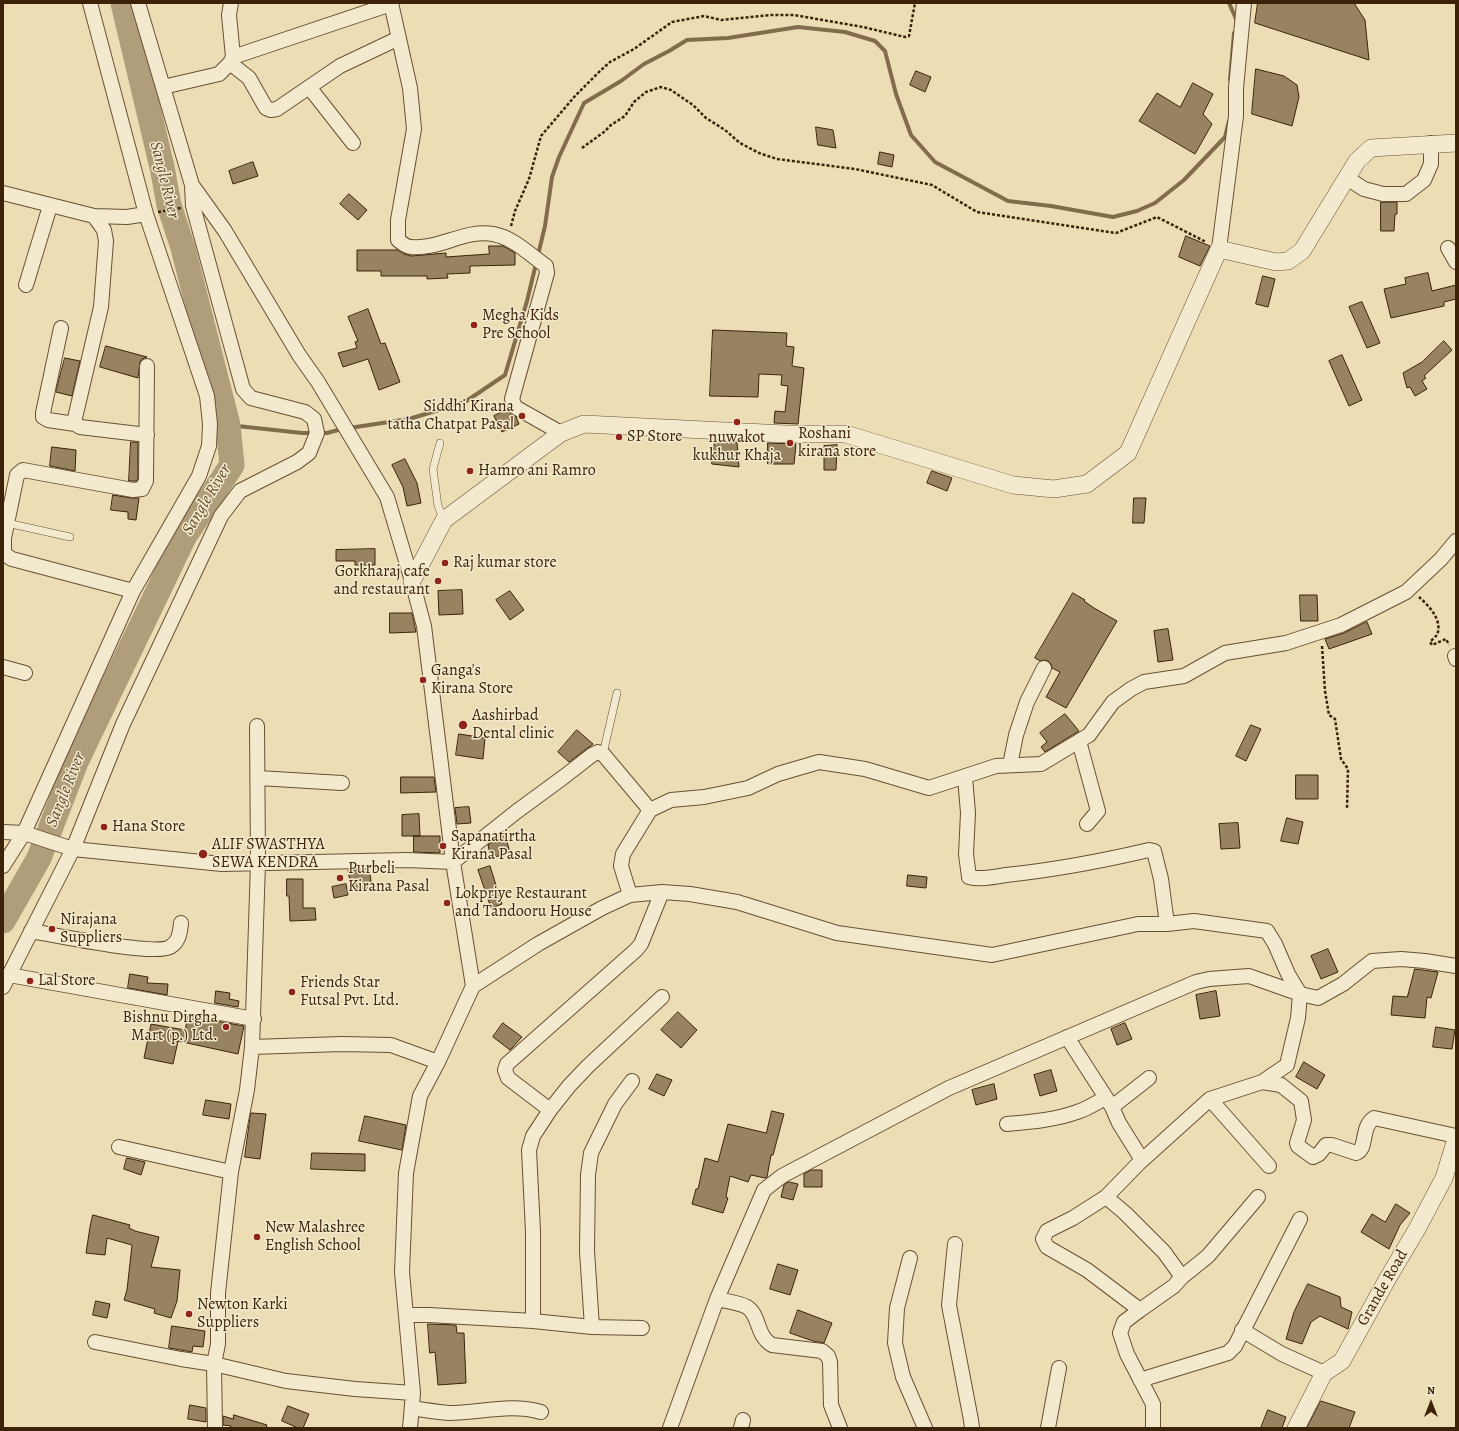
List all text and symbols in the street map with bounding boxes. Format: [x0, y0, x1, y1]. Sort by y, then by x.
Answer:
water label: Sangle River [145, 139, 183, 221]
place label: Megha Kids Pre School [482, 306, 559, 344]
marker: Megha Kids Pre School [469, 320, 479, 330]
place label: Siddhi Kirana tatha Chatpat Pasal [387, 397, 514, 435]
marker: Siddhi Kirana tatha Chatpat Pasal [517, 411, 527, 421]
marker: nuwakot kukhur Khaja [732, 417, 742, 427]
place label: Roshani kirana store [798, 424, 876, 462]
place label: SP Store [627, 427, 682, 447]
place label: nuwakot kukhur Khaja [693, 428, 781, 466]
marker: SP Store [614, 432, 624, 442]
marker: Roshani kirana store [785, 438, 795, 448]
water label: Sangle River [178, 461, 236, 539]
place label: Hamro ani Ramro [478, 461, 596, 481]
marker: Hamro ani Ramro [465, 466, 475, 476]
place label: Raj kumar store [453, 553, 557, 573]
marker: Raj kumar store [440, 558, 450, 568]
place label: Gorkharaj cafe and restaurant [334, 562, 430, 600]
marker: Gorkharaj cafe and restaurant [433, 576, 443, 586]
place label: Ganga's Kirana Store [431, 661, 513, 699]
marker: Ganga's Kirana Store [418, 675, 428, 685]
place label: Aashirbad Dental clinic [472, 706, 554, 744]
marker: Aashirbad Dental clinic [457, 719, 469, 731]
water label: Sangle River [42, 750, 90, 830]
place label: Hana Store [112, 817, 185, 837]
marker: Hana Store [99, 822, 109, 832]
place label: Sapanatirtha Kirana Pasal [451, 827, 536, 865]
place label: ALIF SWASTHYA SEWA KENDRA [212, 835, 325, 873]
marker: Sapanatirtha Kirana Pasal [438, 841, 448, 851]
marker: ALIF SWASTHYA SEWA KENDRA [197, 848, 209, 860]
place label: Purbeli Kirana Pasal [348, 859, 429, 897]
marker: Purbeli Kirana Pasal [335, 873, 345, 883]
place label: Lokpriye Restaurant and Tandooru House [455, 884, 592, 922]
marker: Lokpriye Restaurant and Tandooru House [442, 898, 452, 908]
place label: Nirajana Suppliers [60, 910, 122, 948]
marker: Nirajana Suppliers [47, 924, 57, 934]
place label: Lal Store [38, 971, 96, 991]
place label: Friends Star Futsal Pvt. Ltd. [300, 973, 399, 1011]
marker: Lal Store [25, 976, 35, 986]
marker: Friends Star Futsal Pvt. Ltd. [287, 987, 297, 997]
place label: Bishnu Dirgha Mart (p.) Ltd. [123, 1008, 218, 1046]
marker: Bishnu Dirgha Mart (p.) Ltd. [221, 1022, 231, 1032]
place label: New Malashree English School [265, 1218, 365, 1256]
marker: New Malashree English School [252, 1232, 262, 1242]
street label: Grande Road [1353, 1246, 1413, 1330]
place label: Newton Karki Suppliers [197, 1295, 288, 1333]
marker: Newton Karki Suppliers [184, 1309, 194, 1319]
north arrow [1411, 1383, 1451, 1423]
text: N [1427, 1383, 1435, 1398]

